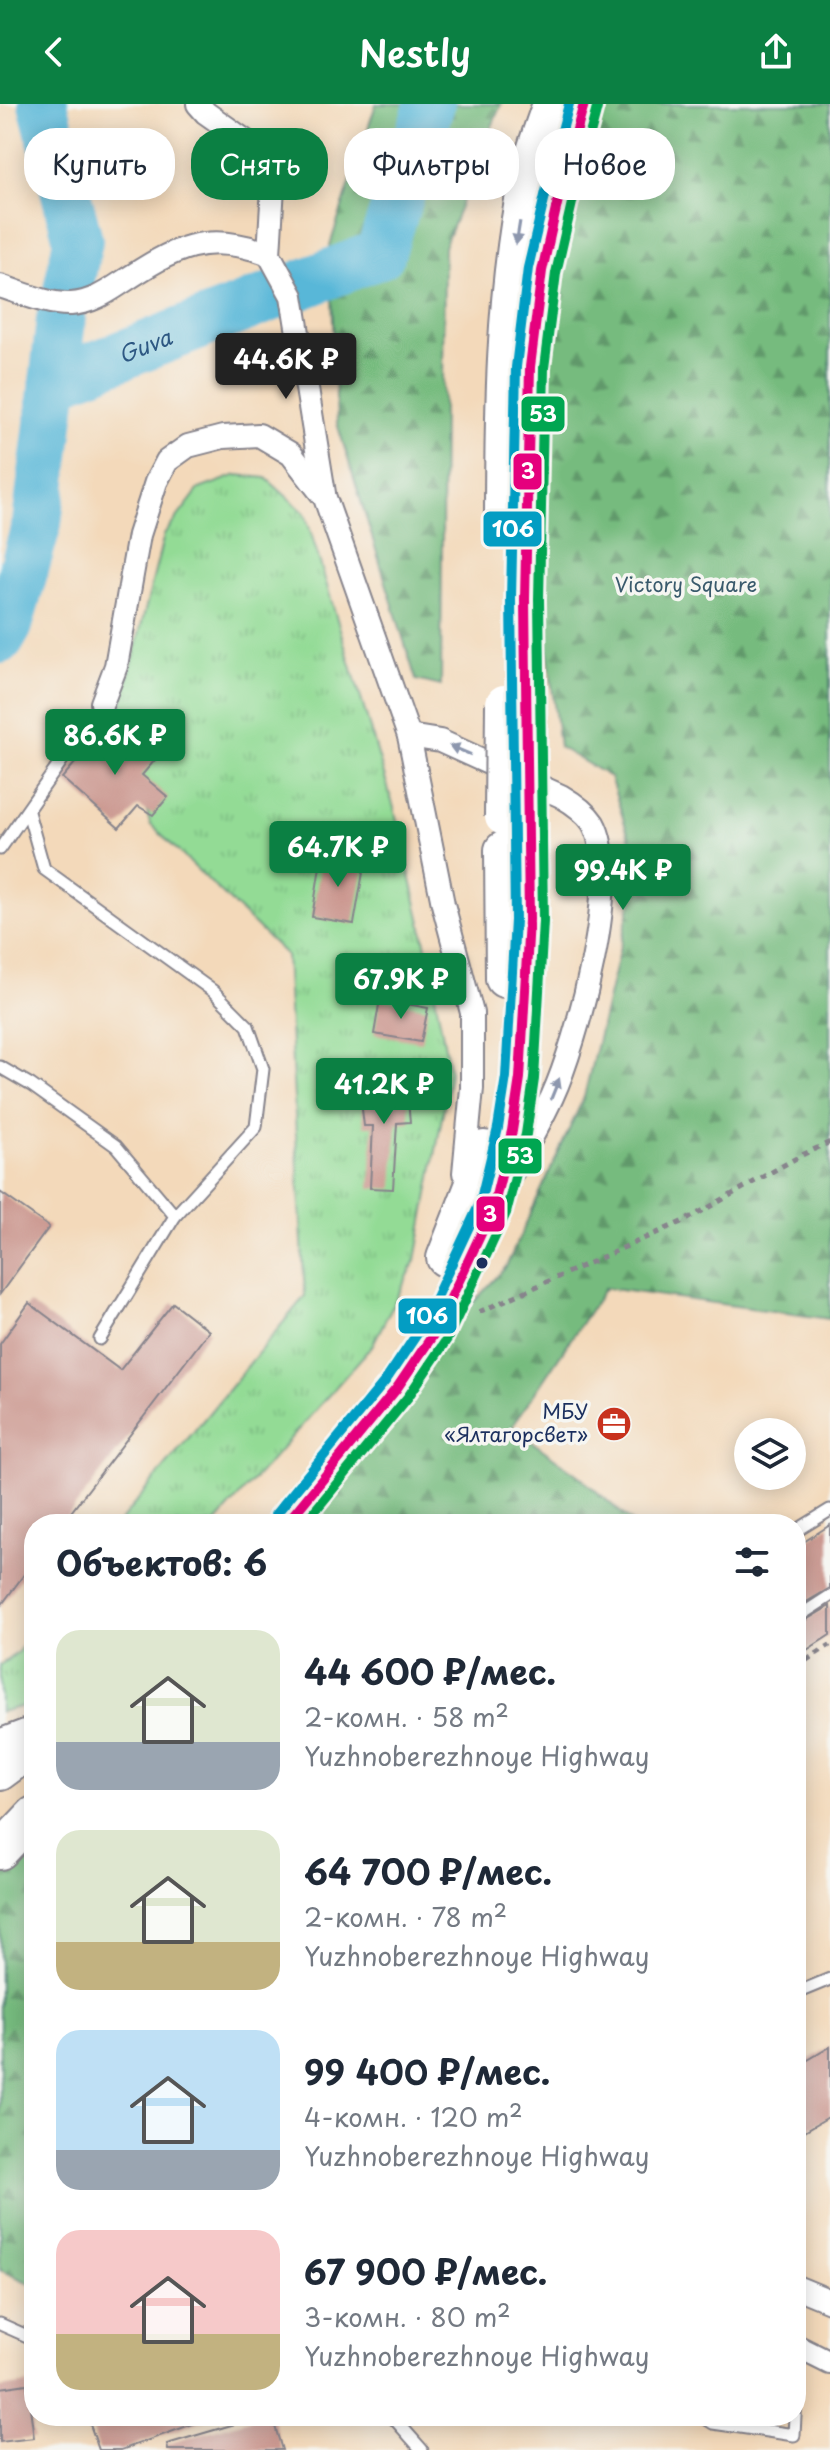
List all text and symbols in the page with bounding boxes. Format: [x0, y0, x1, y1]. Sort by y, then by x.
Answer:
text: Nestly [359, 25, 471, 79]
icon: back [32, 30, 76, 74]
icon: share [754, 30, 798, 74]
chip: Купить [24, 128, 175, 200]
chip: Снять [191, 128, 328, 200]
chip: Фильтры [344, 128, 519, 200]
chip: Новое [535, 128, 675, 200]
one-way arrow [511, 221, 523, 246]
water label: Guva [113, 319, 177, 370]
pin: 44.6K ₽ [212, 333, 360, 401]
text: 44.6K ₽ [233, 339, 339, 378]
line badge: 53 [520, 395, 566, 433]
text: 53 [529, 396, 557, 429]
line badge: 3 [512, 452, 543, 491]
text: 3 [521, 453, 535, 486]
line badge: 106 [482, 510, 543, 548]
text: 106 [492, 511, 534, 544]
park label: Victory Square [615, 569, 757, 599]
pin: 86.6K ₽ [41, 709, 189, 777]
text: 86.6K ₽ [63, 715, 167, 754]
one-way arrow [448, 743, 472, 756]
pin: 64.7K ₽ [264, 821, 412, 889]
text: 64.7K ₽ [287, 827, 389, 866]
pin: 99.4K ₽ [549, 844, 697, 912]
text: 99.4K ₽ [574, 850, 672, 889]
pin: 67.9K ₽ [327, 953, 475, 1021]
text: 67.9K ₽ [353, 959, 449, 998]
pin: 41.2K ₽ [310, 1058, 458, 1126]
text: 41.2K ₽ [334, 1064, 434, 1103]
one-way arrow [548, 1077, 561, 1101]
line badge: 53 [497, 1137, 543, 1175]
text: 53 [506, 1138, 534, 1171]
line badge: 3 [475, 1195, 506, 1233]
text: 3 [483, 1196, 497, 1229]
unlabelled marker [474, 1255, 490, 1271]
line badge: 106 [397, 1297, 458, 1335]
text: 106 [406, 1298, 448, 1331]
place label: МБУ «Ялтагорсвет» [444, 1396, 588, 1449]
office icon: МБУ «Ялтагорсвет» [595, 1405, 633, 1443]
map controls [734, 1418, 806, 1490]
button: layers [734, 1418, 806, 1490]
text: Объектов: 6 [56, 1536, 267, 1588]
icon: filters [730, 1540, 774, 1584]
text: 44 600 ₽/мес. [304, 1645, 556, 1697]
icon: home [120, 1662, 216, 1758]
text: 2-комн. · 58 m² [304, 1697, 509, 1736]
text: Yuzhnoberezhnoye Highway [304, 1736, 649, 1775]
text: 64 700 ₽/мес. [304, 1845, 552, 1897]
icon: home [120, 1862, 216, 1958]
text: 2-комн. · 78 m² [304, 1897, 507, 1936]
text: Yuzhnoberezhnoye Highway [304, 1936, 649, 1975]
text: 99 400 ₽/мес. [304, 2045, 550, 2097]
icon: home [120, 2062, 216, 2158]
text: 4-комн. · 120 m² [304, 2097, 523, 2136]
text: Yuzhnoberezhnoye Highway [304, 2136, 649, 2175]
text: 67 900 ₽/мес. [304, 2245, 547, 2297]
icon: home [120, 2262, 216, 2358]
text: 3-комн. · 80 m² [304, 2297, 511, 2336]
text: Yuzhnoberezhnoye Highway [304, 2336, 649, 2375]

